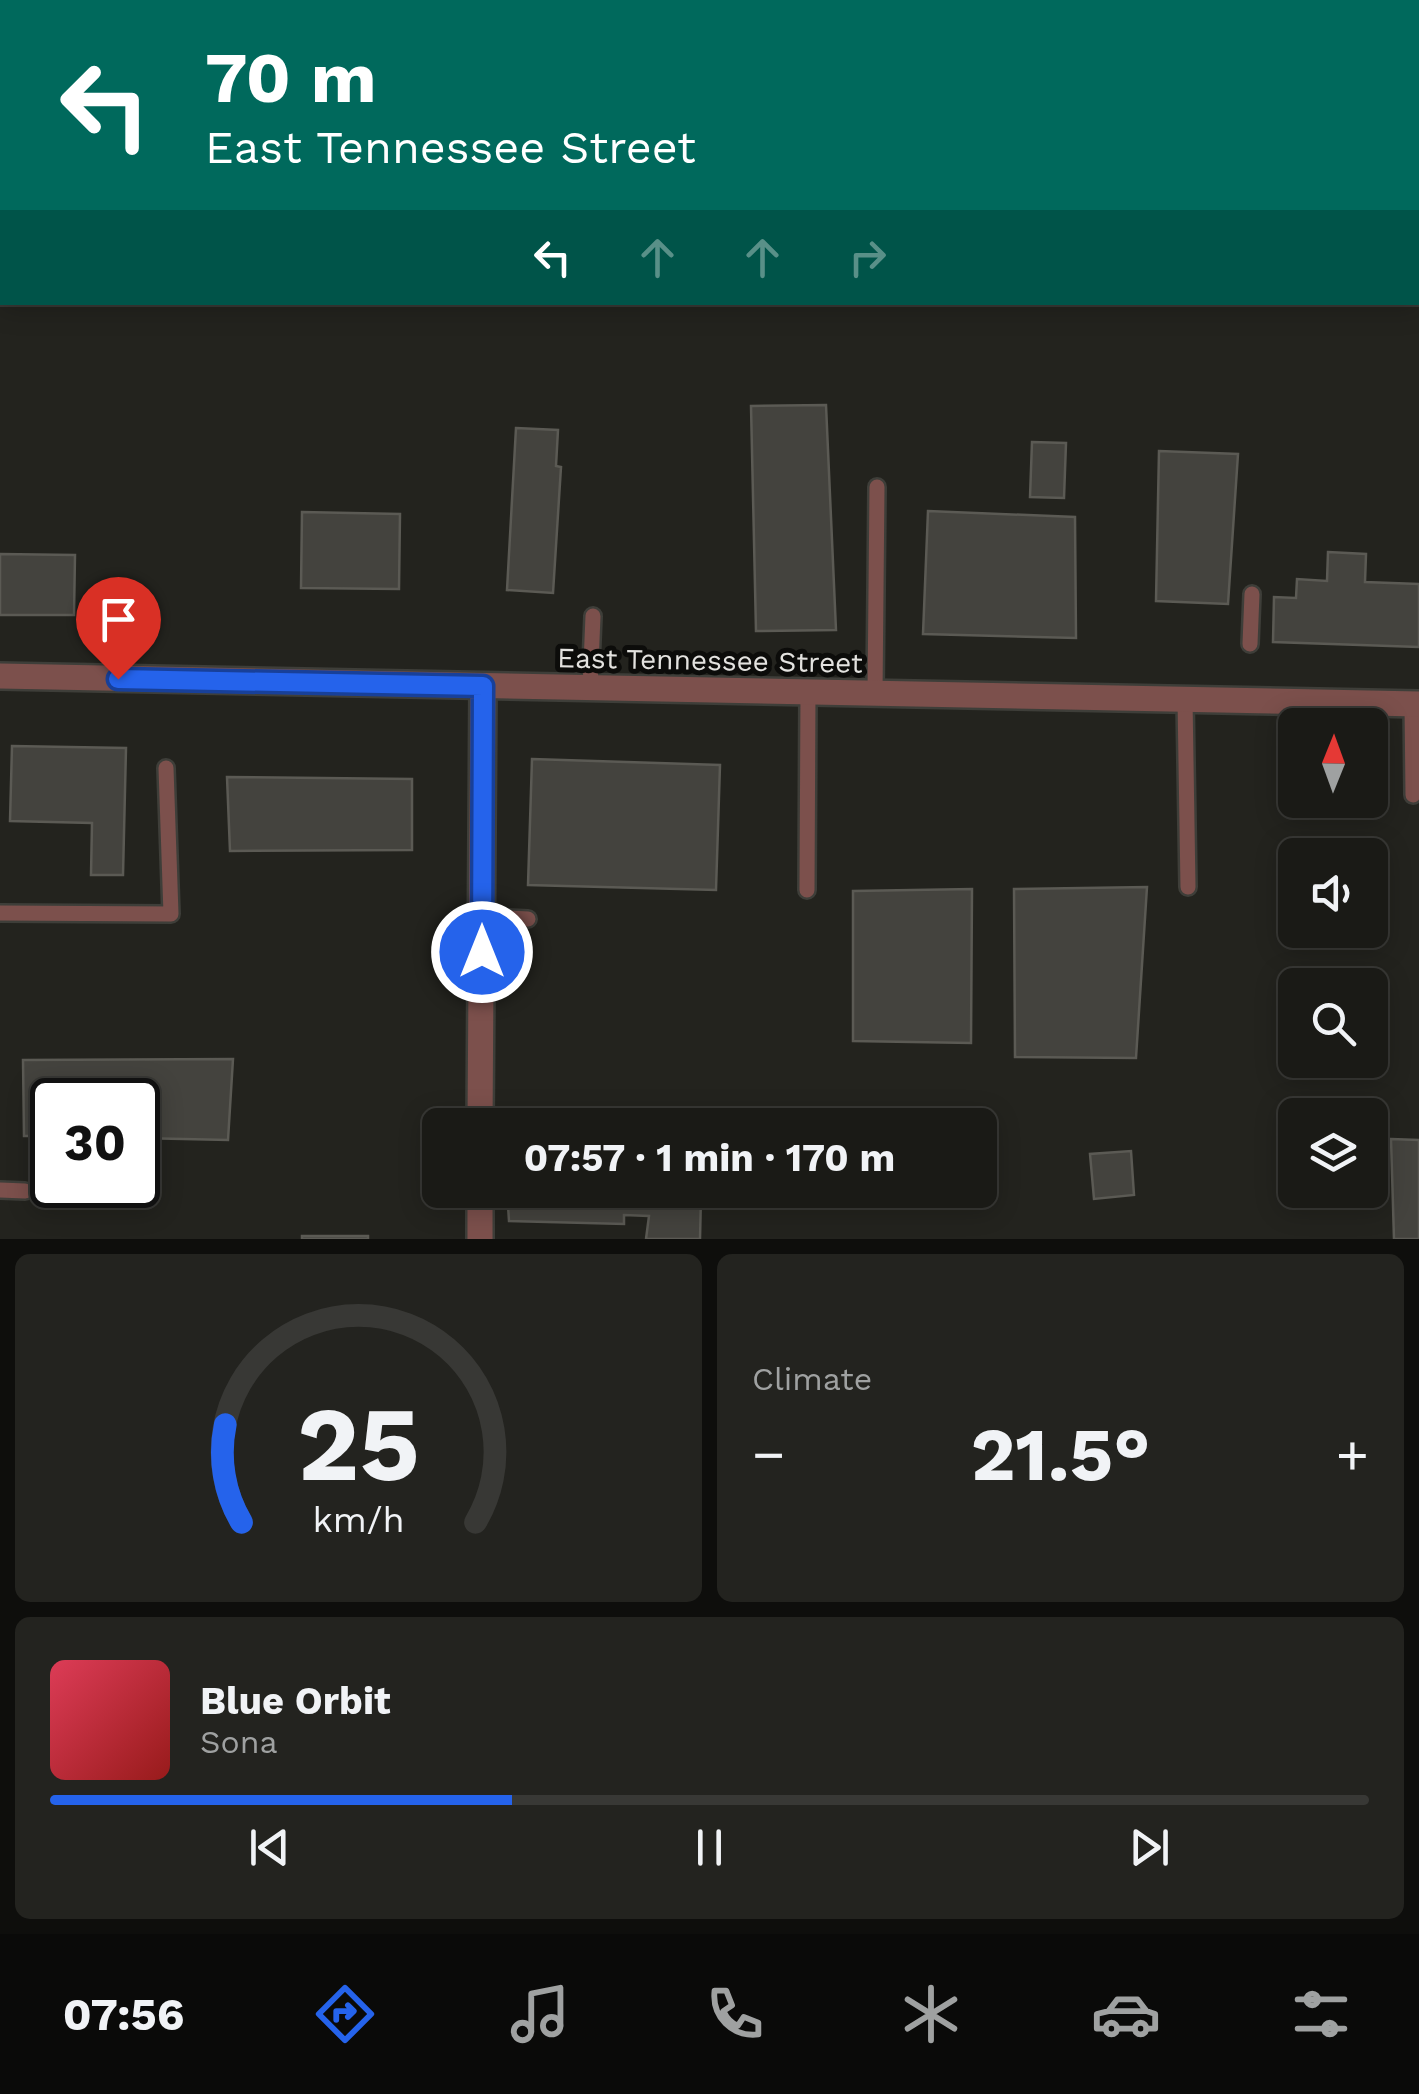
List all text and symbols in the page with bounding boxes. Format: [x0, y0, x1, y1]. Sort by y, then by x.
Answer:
text: 70 m [205, 37, 377, 119]
icon: left [40, 40, 170, 170]
text: East Tennessee Street [205, 121, 696, 174]
icon: left [525, 230, 580, 285]
icon: ahead [630, 230, 685, 285]
icon: ahead [735, 230, 790, 285]
icon: right [840, 230, 895, 285]
pin [76, 577, 161, 680]
icon: arrive [91, 592, 146, 647]
street label: East Tennessee Street [557, 641, 863, 680]
north arrow [1278, 708, 1388, 818]
map controls [1278, 708, 1388, 1208]
button: sound [1278, 838, 1388, 948]
position arrow [430, 900, 534, 1004]
button: search [1278, 968, 1388, 1078]
speed limit sign: 30 [30, 1078, 160, 1208]
button: layers [1278, 1098, 1388, 1208]
text: 07:57 · 1 min · 170 m [524, 1136, 895, 1180]
text: Climate [752, 1360, 872, 1398]
text: 25 [297, 1383, 420, 1505]
text: 21.5° [971, 1410, 1150, 1498]
text: − [752, 1422, 785, 1486]
text: + [1336, 1422, 1369, 1486]
text: km/h [312, 1499, 405, 1541]
text: Blue Orbit [200, 1679, 391, 1723]
text: Sona [200, 1723, 278, 1761]
icon: previous [242, 1820, 297, 1875]
icon: pause [682, 1820, 737, 1875]
icon: next [1122, 1820, 1177, 1875]
icon: directions [310, 1979, 380, 2049]
icon: music [505, 1979, 575, 2049]
icon: phone [700, 1979, 770, 2049]
icon: climate [896, 1979, 966, 2049]
icon: car [1091, 1979, 1161, 2049]
icon: filters [1286, 1979, 1356, 2049]
text: 07:56 [63, 1988, 185, 2041]

